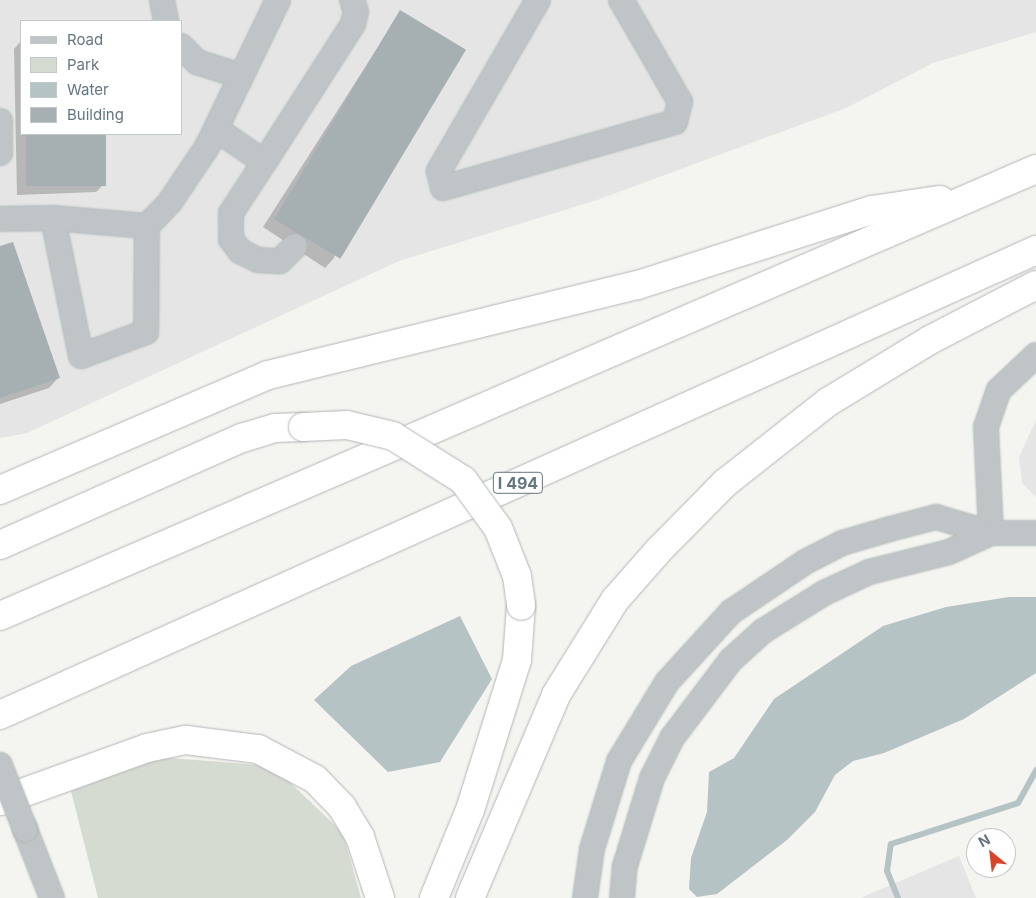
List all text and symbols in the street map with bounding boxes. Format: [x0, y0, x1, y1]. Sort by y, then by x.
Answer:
legend [20, 20, 182, 135]
text: Road [67, 30, 103, 49]
text: Park [67, 55, 99, 74]
text: Water [67, 80, 109, 99]
text: Building [67, 105, 124, 124]
road number: I 494 [492, 469, 544, 496]
north arrow [966, 828, 1016, 878]
text: N [975, 830, 993, 850]

